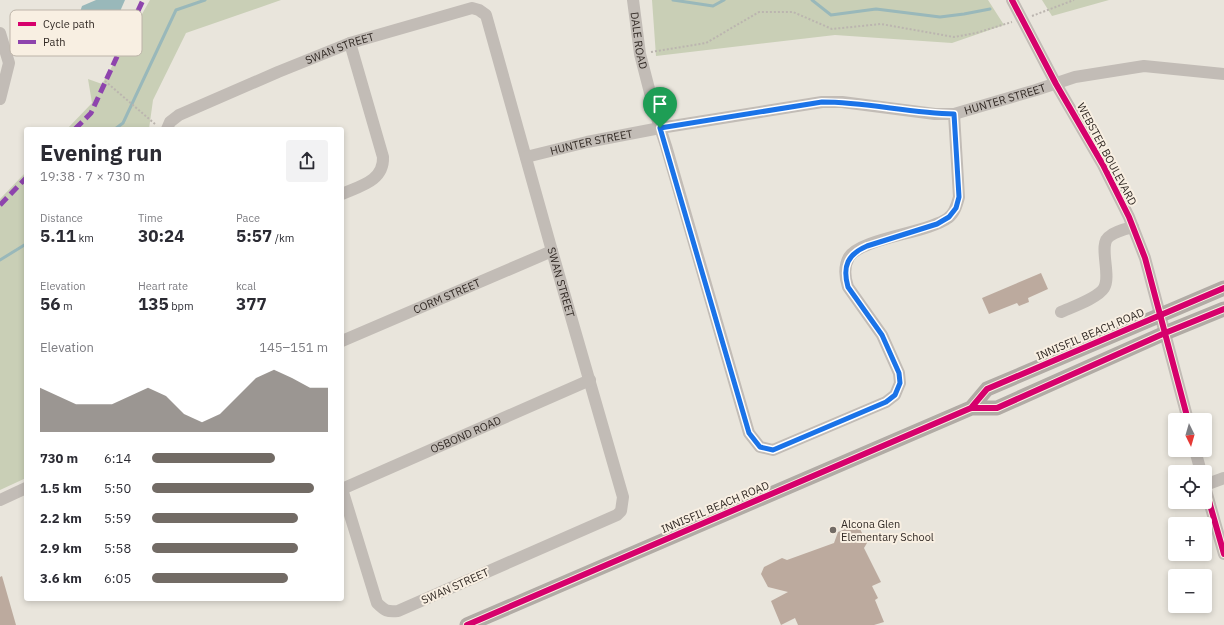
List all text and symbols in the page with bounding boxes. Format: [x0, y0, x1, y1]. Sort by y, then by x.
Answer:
legend [10, 10, 142, 56]
street label: DALE ROAD [628, 11, 651, 71]
text: Cycle path [43, 17, 95, 31]
street label: SWAN STREET [303, 29, 376, 67]
text: Path [43, 35, 66, 49]
street label: HUNTER STREET [963, 80, 1048, 118]
pin [643, 87, 677, 128]
icon: arrive [649, 93, 671, 115]
street label: WEBSTER BOULEVARD [1074, 100, 1140, 208]
street label: HUNTER STREET [549, 126, 634, 158]
text: Evening run [40, 138, 162, 167]
button: share [286, 140, 328, 182]
text: 19:38 · 7 × 730 m [40, 168, 145, 185]
text: Distance [40, 211, 83, 225]
text: Time [138, 211, 163, 225]
text: Pace [236, 211, 260, 225]
text: 5.11 [40, 225, 76, 247]
text: 30:24 [138, 225, 184, 247]
text: 5:57 [236, 225, 272, 247]
text: km [76, 231, 94, 245]
text: /km [272, 231, 294, 245]
street label: SWAN STREET [544, 246, 578, 320]
street label: CORM STREET [411, 275, 483, 317]
text: Elevation [40, 279, 86, 293]
text: Heart rate [138, 279, 188, 293]
text: kcal [236, 279, 256, 293]
text: 56 [40, 293, 60, 315]
text: 135 [138, 293, 169, 315]
text: 377 [236, 293, 267, 315]
text: m [60, 299, 73, 313]
text: bpm [169, 299, 194, 313]
street label: INNISFIL BEACH ROAD [1034, 305, 1146, 363]
text: Elevation [40, 339, 94, 356]
text: 145–151 m [259, 339, 328, 356]
street label: OSBOND ROAD [428, 413, 503, 456]
north arrow [1168, 413, 1212, 457]
map controls [1168, 413, 1212, 613]
text: 730 m [40, 450, 78, 467]
text: 6:14 [104, 450, 131, 467]
button: locate [1168, 465, 1212, 509]
street label: INNISFIL BEACH ROAD [659, 478, 771, 536]
text: 1.5 km [40, 480, 82, 497]
text: 5:50 [104, 480, 131, 497]
text: 2.2 km [40, 510, 82, 527]
text: 5:59 [104, 510, 131, 527]
place label: Alcona Glen Elementary School [841, 517, 934, 544]
button: + [1168, 517, 1212, 561]
marker: Alcona Glen Elementary School [828, 525, 838, 535]
text: 2.9 km [40, 540, 82, 557]
text: 5:58 [104, 540, 131, 557]
street label: SWAN STREET [419, 565, 492, 607]
button: − [1168, 569, 1212, 613]
text: 3.6 km [40, 570, 82, 587]
text: 6:05 [104, 570, 131, 587]

